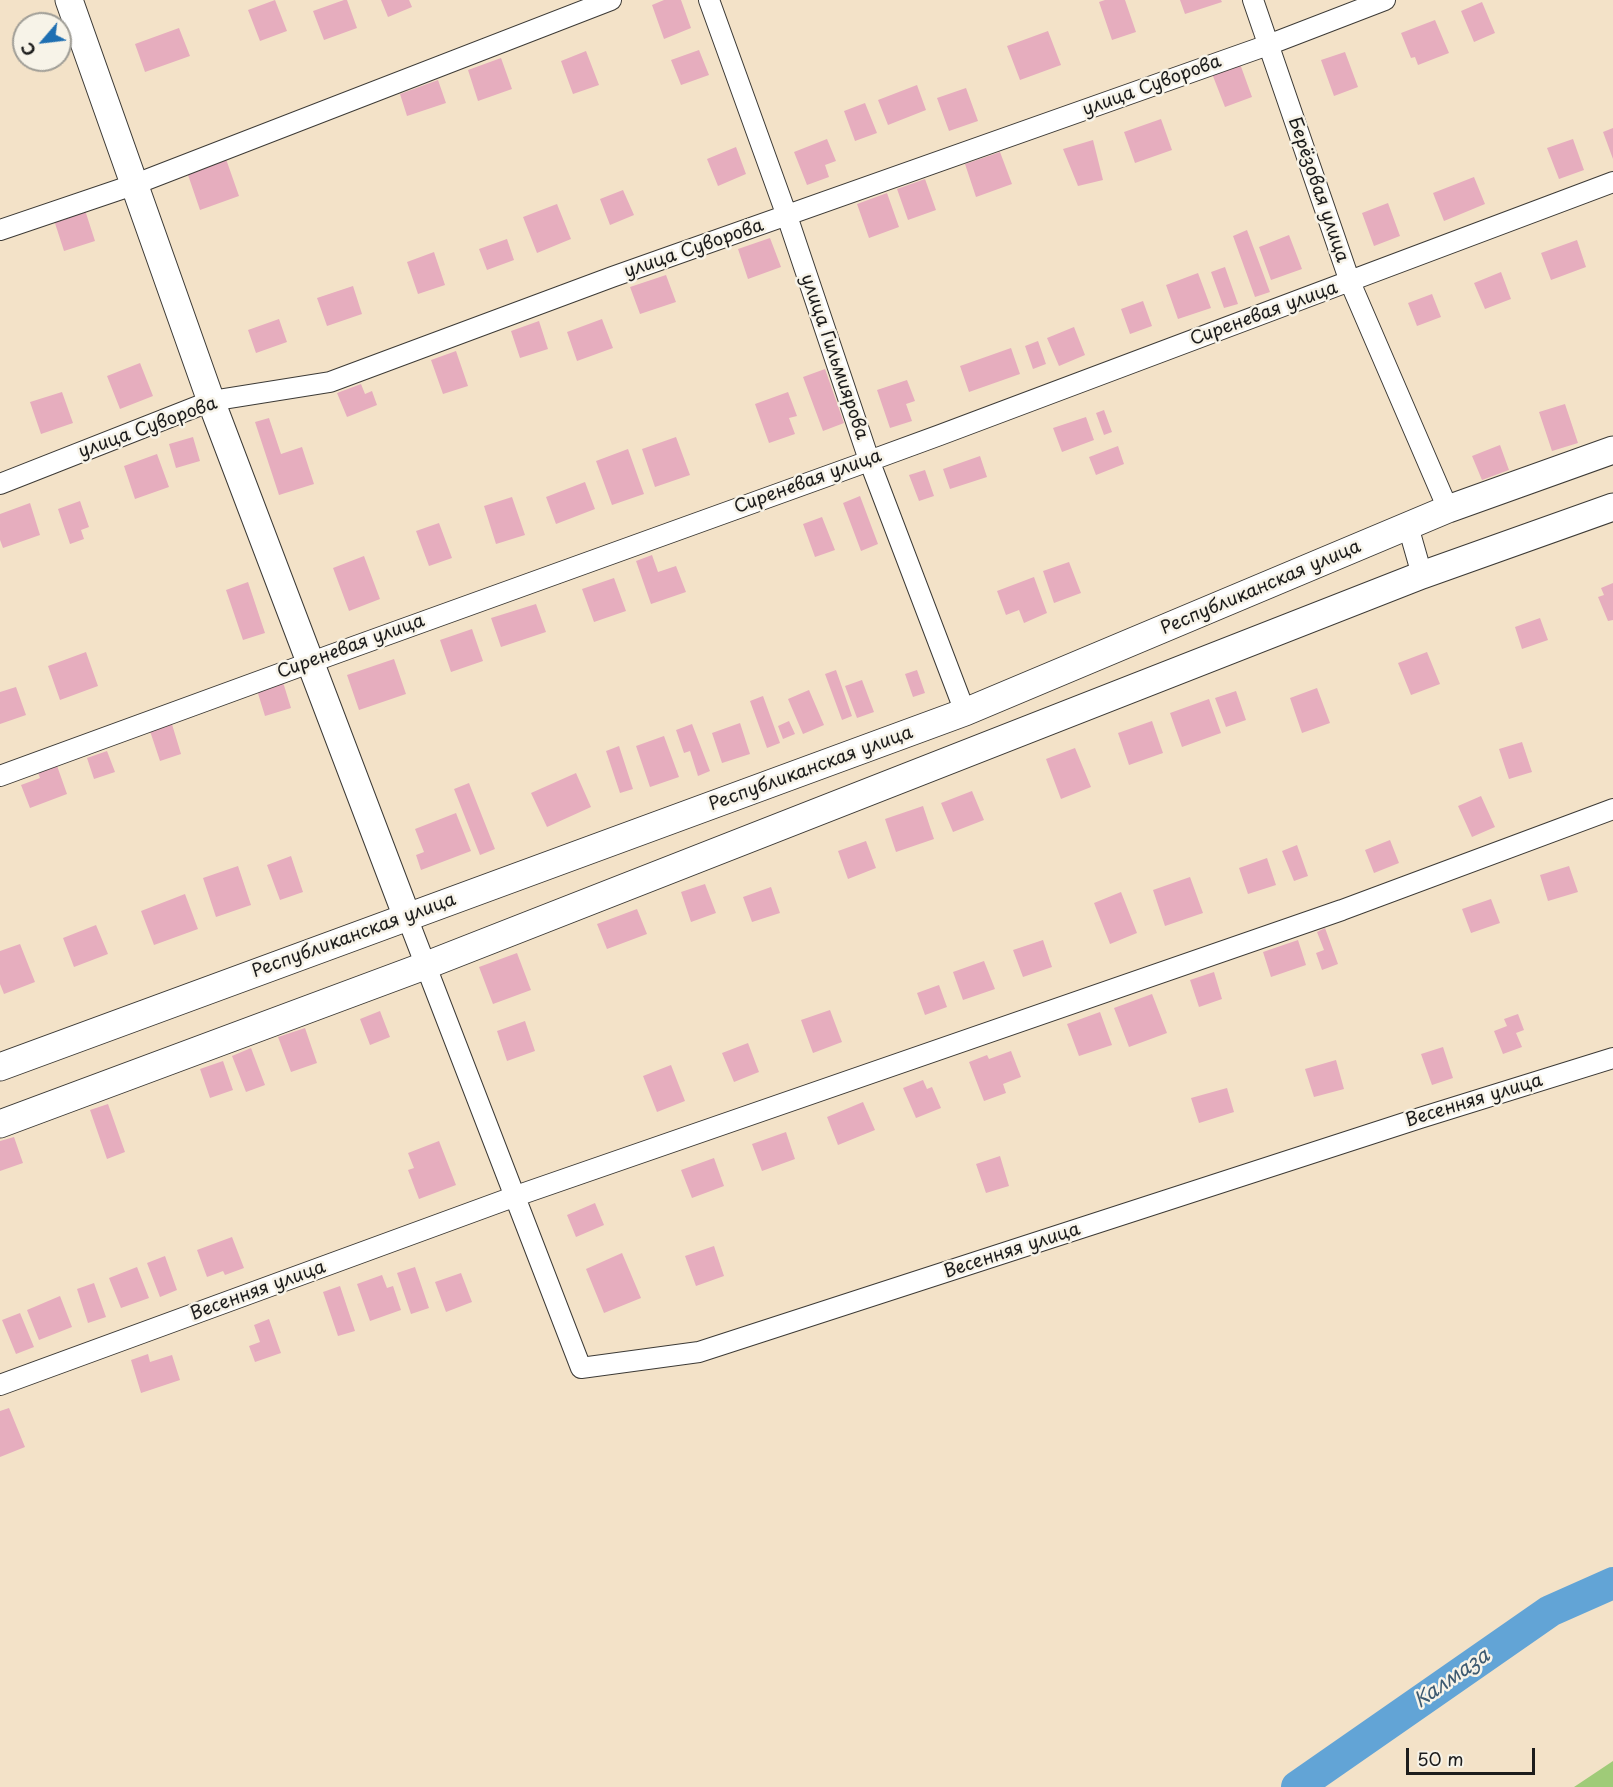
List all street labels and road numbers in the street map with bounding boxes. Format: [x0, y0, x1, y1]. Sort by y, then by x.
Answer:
street label: улица Суворова [1080, 51, 1224, 121]
street label: Берёзовая улица [1283, 115, 1353, 265]
street label: улица Суворова [621, 215, 767, 283]
street label: улица Гильмиярова [796, 271, 872, 443]
street label: Сиреневая улица [1187, 277, 1341, 351]
street label: улица Суворова [76, 393, 220, 463]
street label: Сиреневая улица [731, 445, 885, 519]
street label: Республиканская улица [1158, 536, 1364, 640]
street label: Сиреневая улица [274, 610, 428, 684]
street label: Республиканская улица [706, 722, 916, 816]
street label: Республиканская улица [249, 889, 459, 983]
street label: Весенняя улица [1403, 1070, 1545, 1132]
street label: Весенняя улица [941, 1219, 1083, 1283]
street label: Весенняя улица [187, 1257, 329, 1325]

